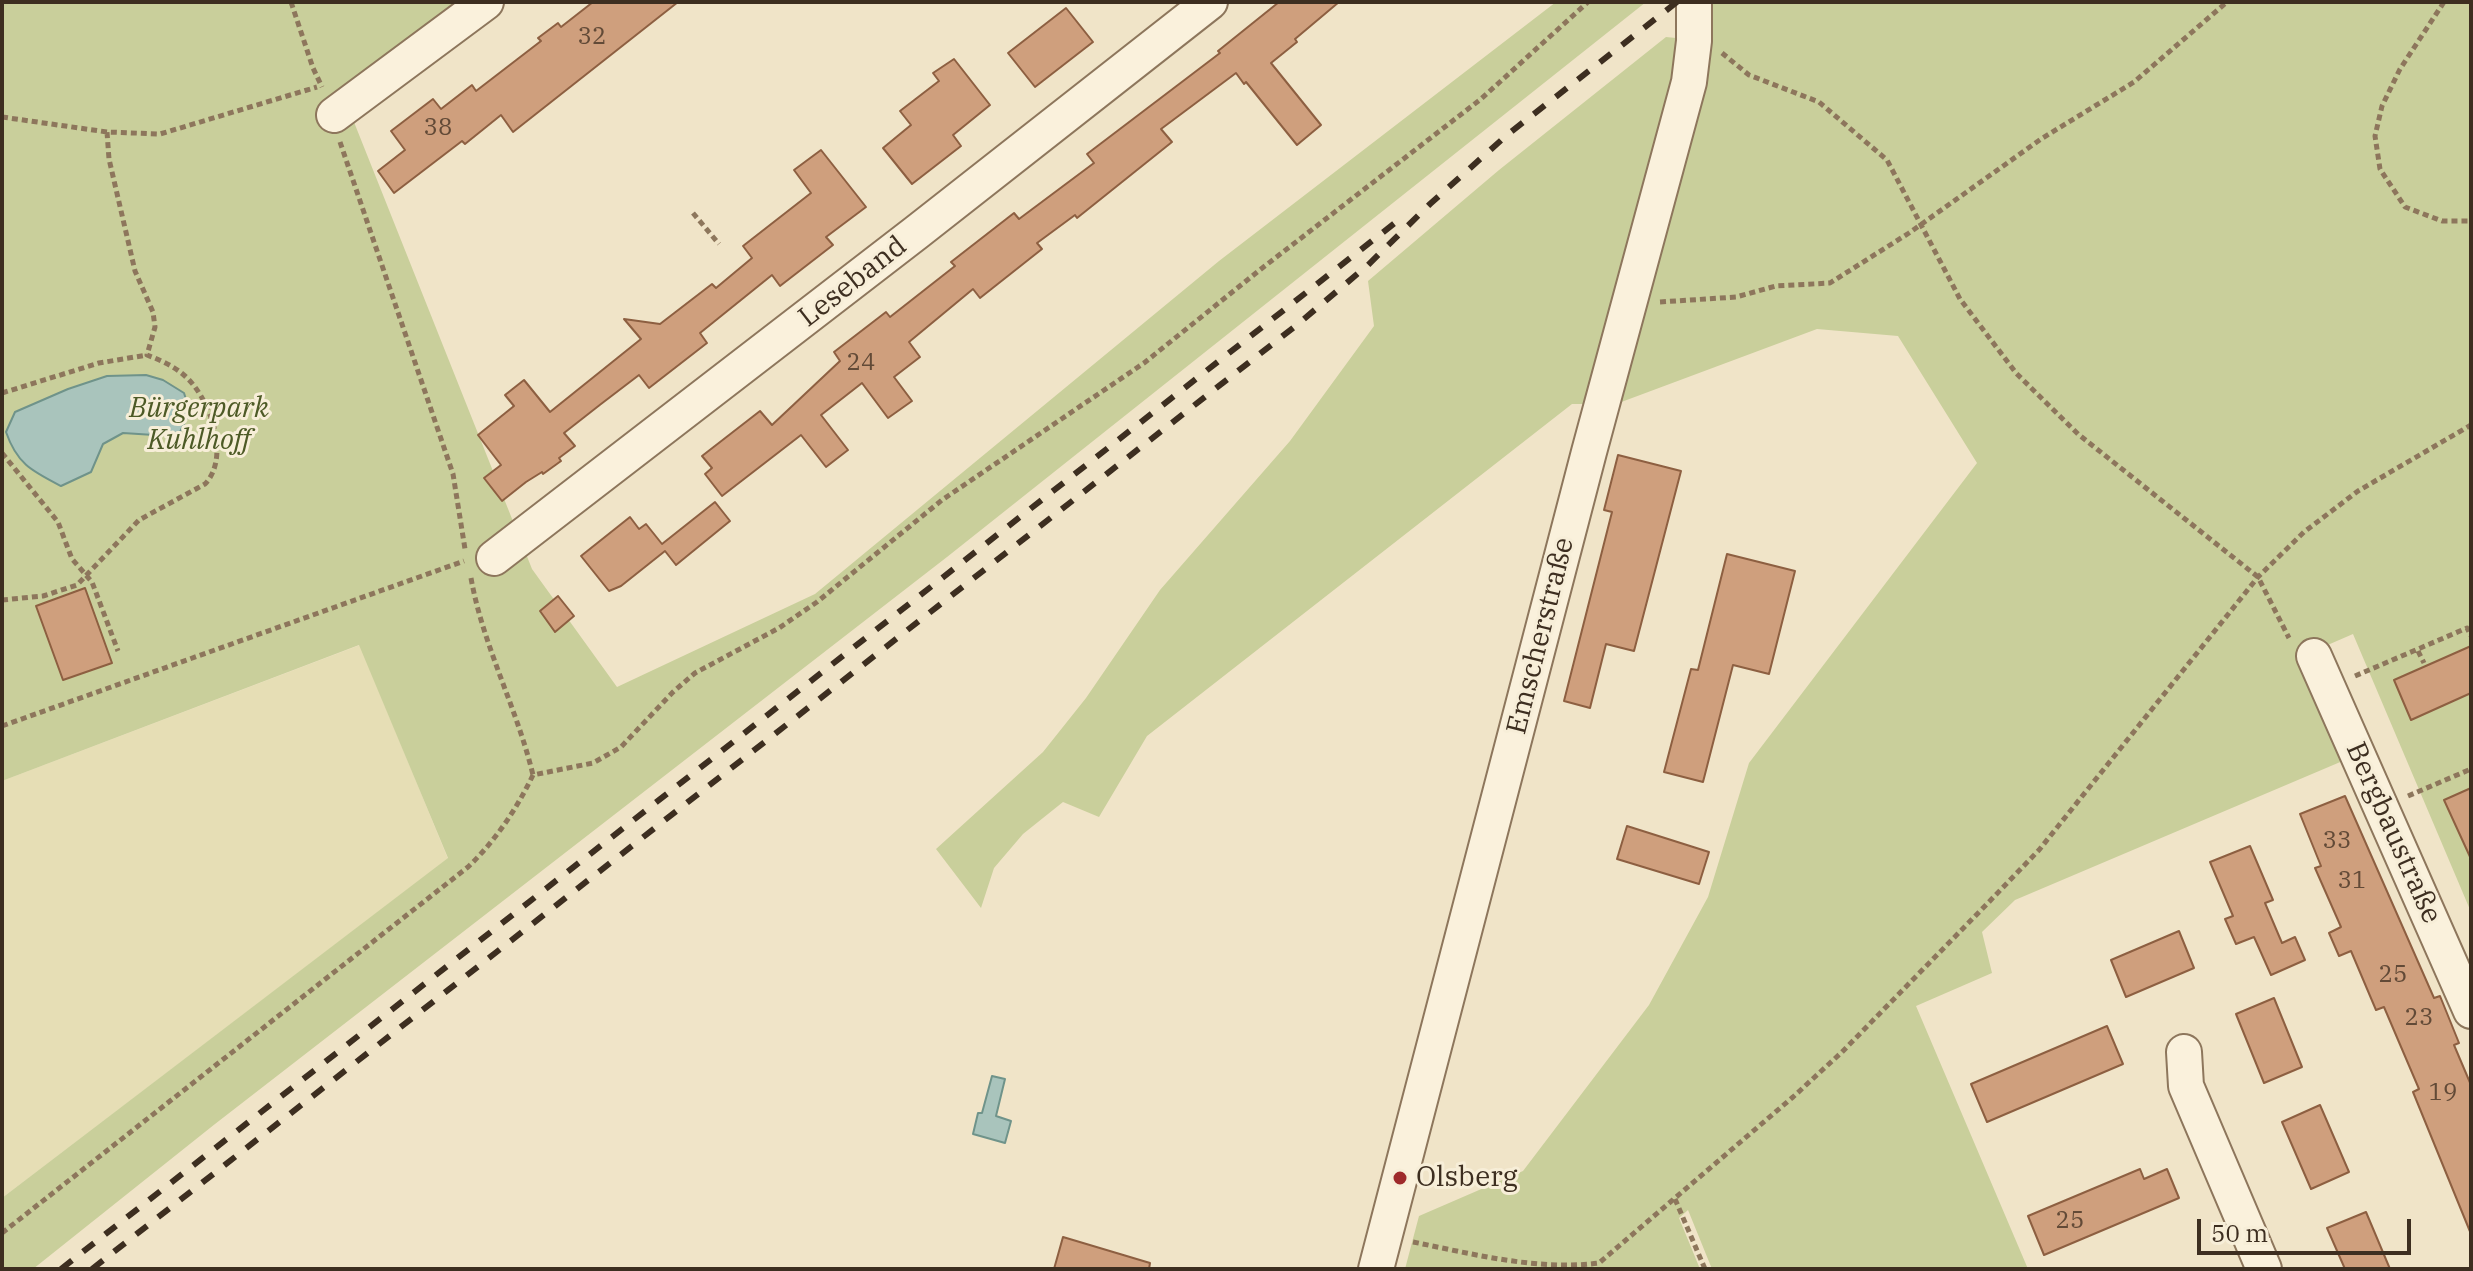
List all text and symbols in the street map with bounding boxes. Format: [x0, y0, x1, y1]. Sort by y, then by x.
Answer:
house number: 32 [578, 23, 606, 51]
house number: 38 [424, 114, 452, 142]
street label: Leseband [792, 230, 914, 334]
house number: 24 [847, 349, 875, 377]
park label: Bürgerpark Kuhlhoff [129, 392, 269, 458]
street label: Emscherstraße [1500, 534, 1582, 738]
street label: Bergbaustraße [2338, 737, 2448, 929]
house number: 33 [2323, 827, 2351, 855]
house number: 31 [2338, 867, 2366, 895]
house number: 25 [2379, 961, 2407, 989]
house number: 23 [2405, 1004, 2433, 1032]
house number: 19 [2429, 1079, 2457, 1107]
place label: Olsberg [1416, 1161, 1518, 1195]
marker: Olsberg [1391, 1169, 1409, 1187]
scale bar [2201, 1203, 2415, 1253]
house number: 25 [2056, 1207, 2084, 1235]
text: 50 m [2211, 1217, 2268, 1249]

